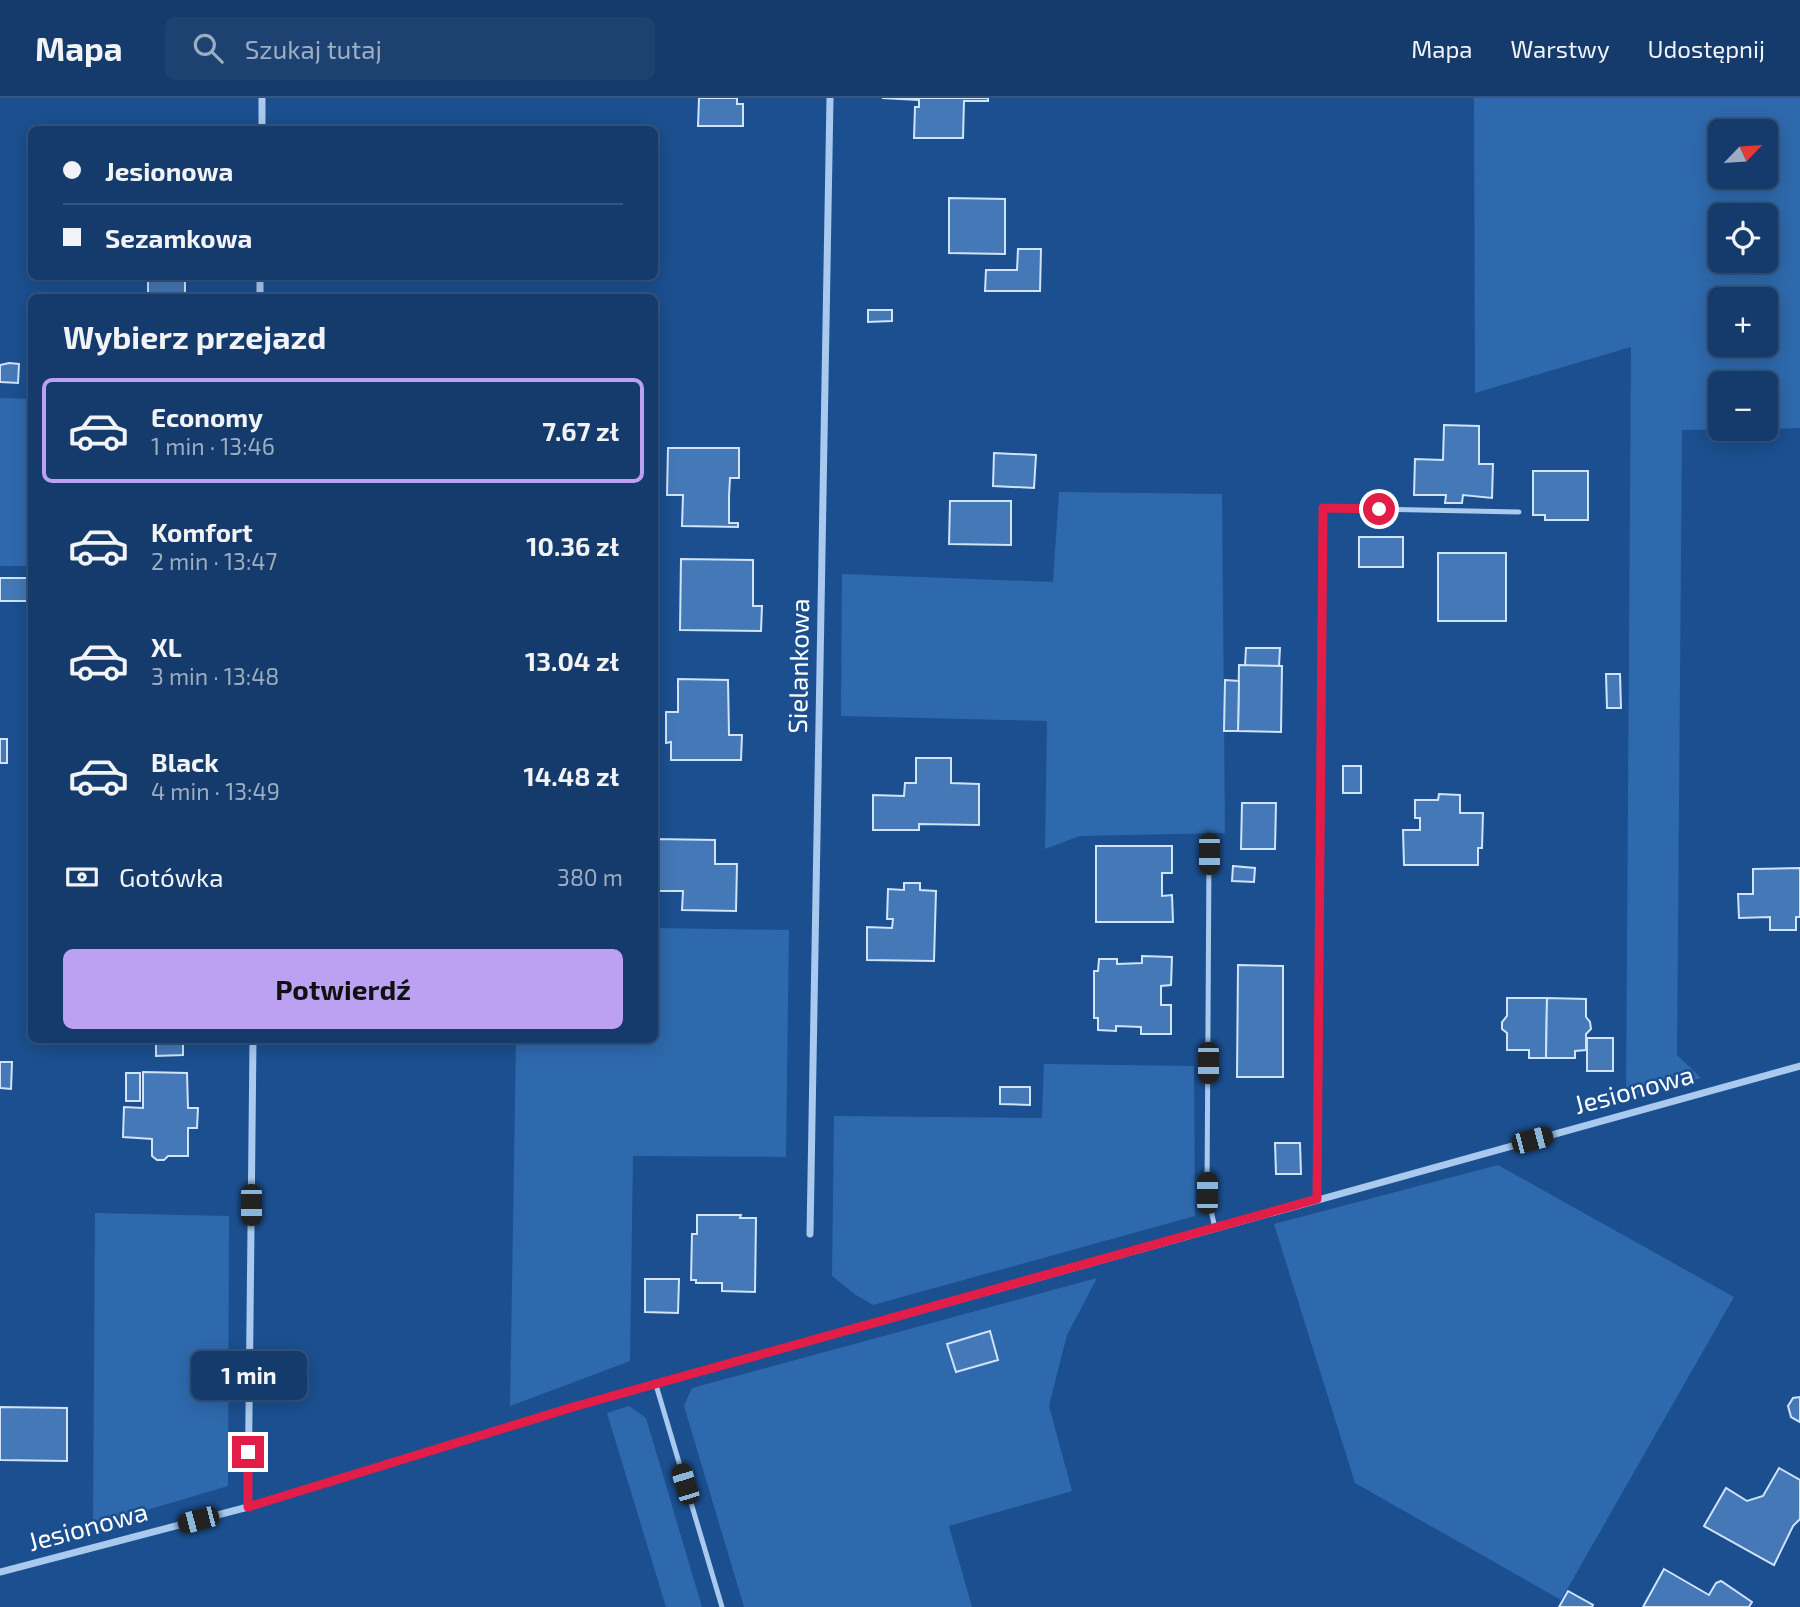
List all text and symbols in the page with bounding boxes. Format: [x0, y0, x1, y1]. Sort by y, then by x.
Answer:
search box [165, 17, 655, 80]
text: Mapa [35, 28, 123, 68]
icon: search [189, 29, 227, 67]
text: Szukaj tutaj [245, 33, 382, 64]
text: Mapa [1411, 34, 1473, 63]
text: Warstwy [1511, 34, 1610, 63]
text: Udostępnij [1648, 34, 1765, 63]
north arrow [1708, 119, 1778, 189]
map controls [1708, 119, 1778, 441]
text: Jesionowa [105, 155, 233, 186]
button: locate [1708, 203, 1778, 273]
text: Sezamkowa [105, 222, 252, 253]
button: + [1708, 287, 1778, 357]
text: Wybierz przejazd [63, 317, 326, 355]
button: − [1708, 371, 1778, 441]
icon: car [67, 399, 130, 462]
text: Economy [151, 401, 263, 432]
text: 7.67 zł [542, 415, 619, 446]
text: 1 min · 13:46 [151, 432, 275, 460]
route start [1363, 493, 1395, 525]
icon: car [67, 514, 130, 577]
text: Komfort [151, 516, 253, 547]
text: 10.36 zł [526, 530, 619, 561]
text: 2 min · 13:47 [151, 547, 277, 575]
street label: Sielankowa [781, 598, 814, 734]
icon: car [67, 629, 130, 692]
text: XL [151, 631, 182, 662]
text: 13.04 zł [525, 645, 619, 676]
text: 3 min · 13:48 [151, 662, 279, 690]
icon: car [67, 744, 130, 807]
text: Black [151, 746, 219, 777]
text: 14.48 zł [524, 760, 619, 791]
text: 4 min · 13:49 [151, 777, 280, 805]
car [1199, 833, 1220, 875]
icon: cash [63, 858, 101, 896]
text: Gotówka [119, 861, 224, 892]
text: 380 m [557, 863, 623, 891]
button: Potwierdź [63, 949, 623, 1029]
car [1198, 1042, 1219, 1084]
street label: Jesionowa [1570, 1058, 1697, 1119]
car [1509, 1124, 1556, 1156]
car [1197, 1172, 1218, 1214]
car [241, 1184, 262, 1226]
callout: 1 min [190, 1350, 306, 1400]
text: 1 min [221, 1361, 277, 1389]
route end [232, 1436, 264, 1468]
car [669, 1461, 702, 1507]
street label: Jesionowa [24, 1495, 151, 1556]
car [175, 1504, 222, 1536]

